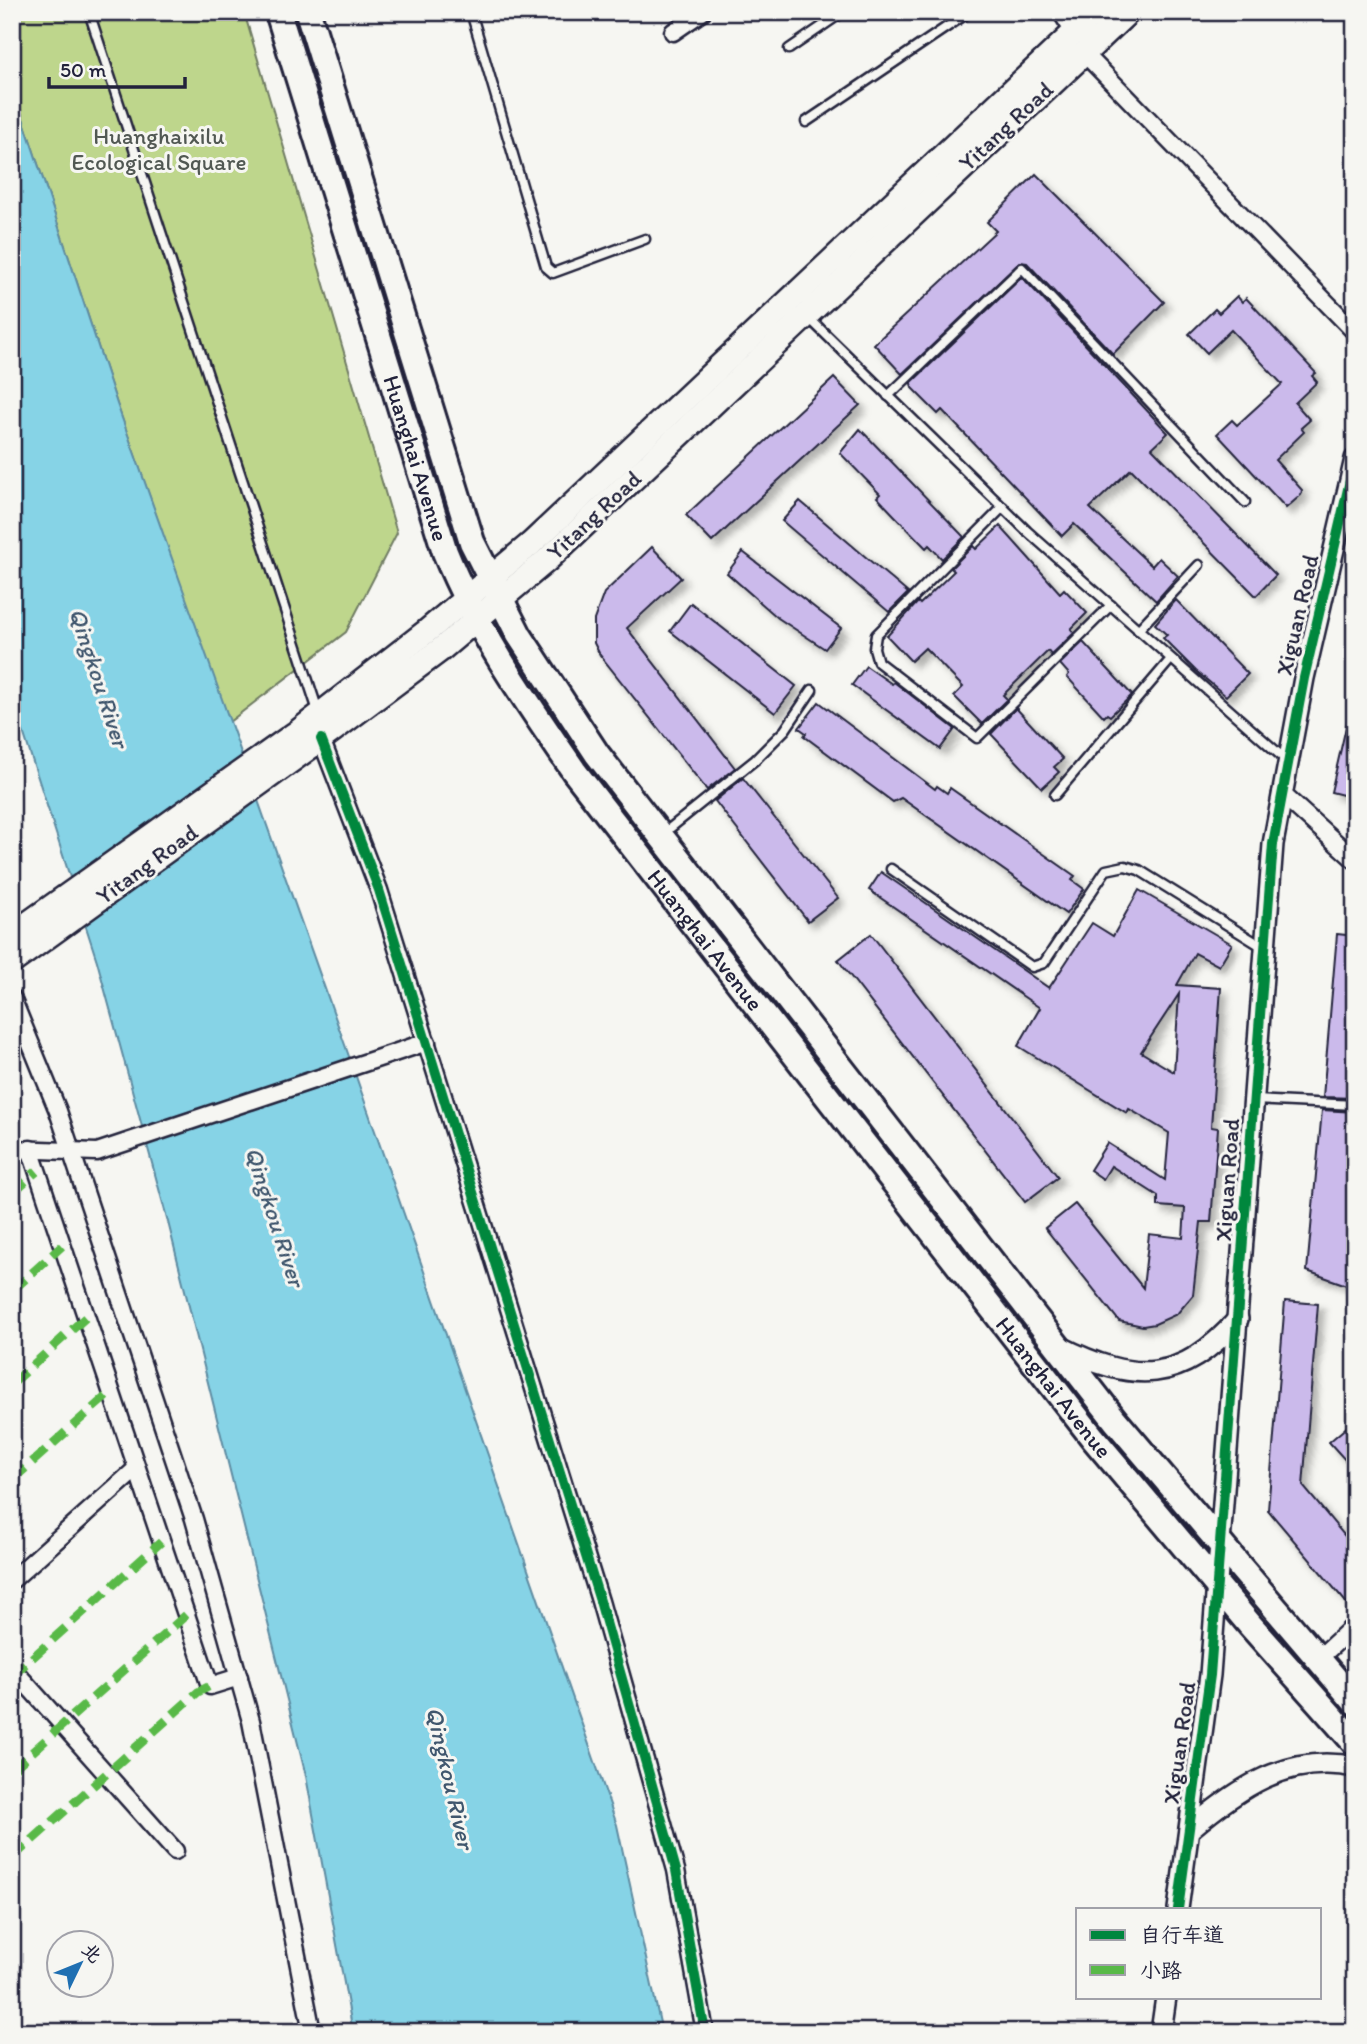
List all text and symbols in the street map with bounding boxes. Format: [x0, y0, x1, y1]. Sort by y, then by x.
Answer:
scale bar [49, 46, 186, 90]
text: 50 m [60, 57, 107, 82]
street label: Yitang Road [953, 75, 1059, 177]
park label: Huanghaixilu Ecological Square [72, 122, 246, 176]
street label: Huanghai Avenue [377, 372, 455, 544]
street label: Yitang Road [541, 464, 647, 566]
street label: Xiguan Road [1269, 551, 1325, 678]
water label: Qingkou River [63, 604, 137, 754]
street label: Yitang Road [91, 818, 203, 910]
street label: Huanghai Avenue [642, 863, 769, 1016]
street label: Xiguan Road [1209, 1117, 1245, 1243]
water label: Qingkou River [239, 1143, 313, 1293]
street label: Huanghai Avenue [990, 1311, 1118, 1464]
street label: Xiguan Road [1157, 1679, 1202, 1806]
water label: Qingkou River [420, 1704, 482, 1855]
legend [1076, 1908, 1322, 1998]
text: 自行车道 [1140, 1922, 1224, 1947]
north arrow [46, 1928, 116, 1998]
text: 北 [77, 1938, 107, 1968]
text: 小路 [1140, 1958, 1182, 1983]

